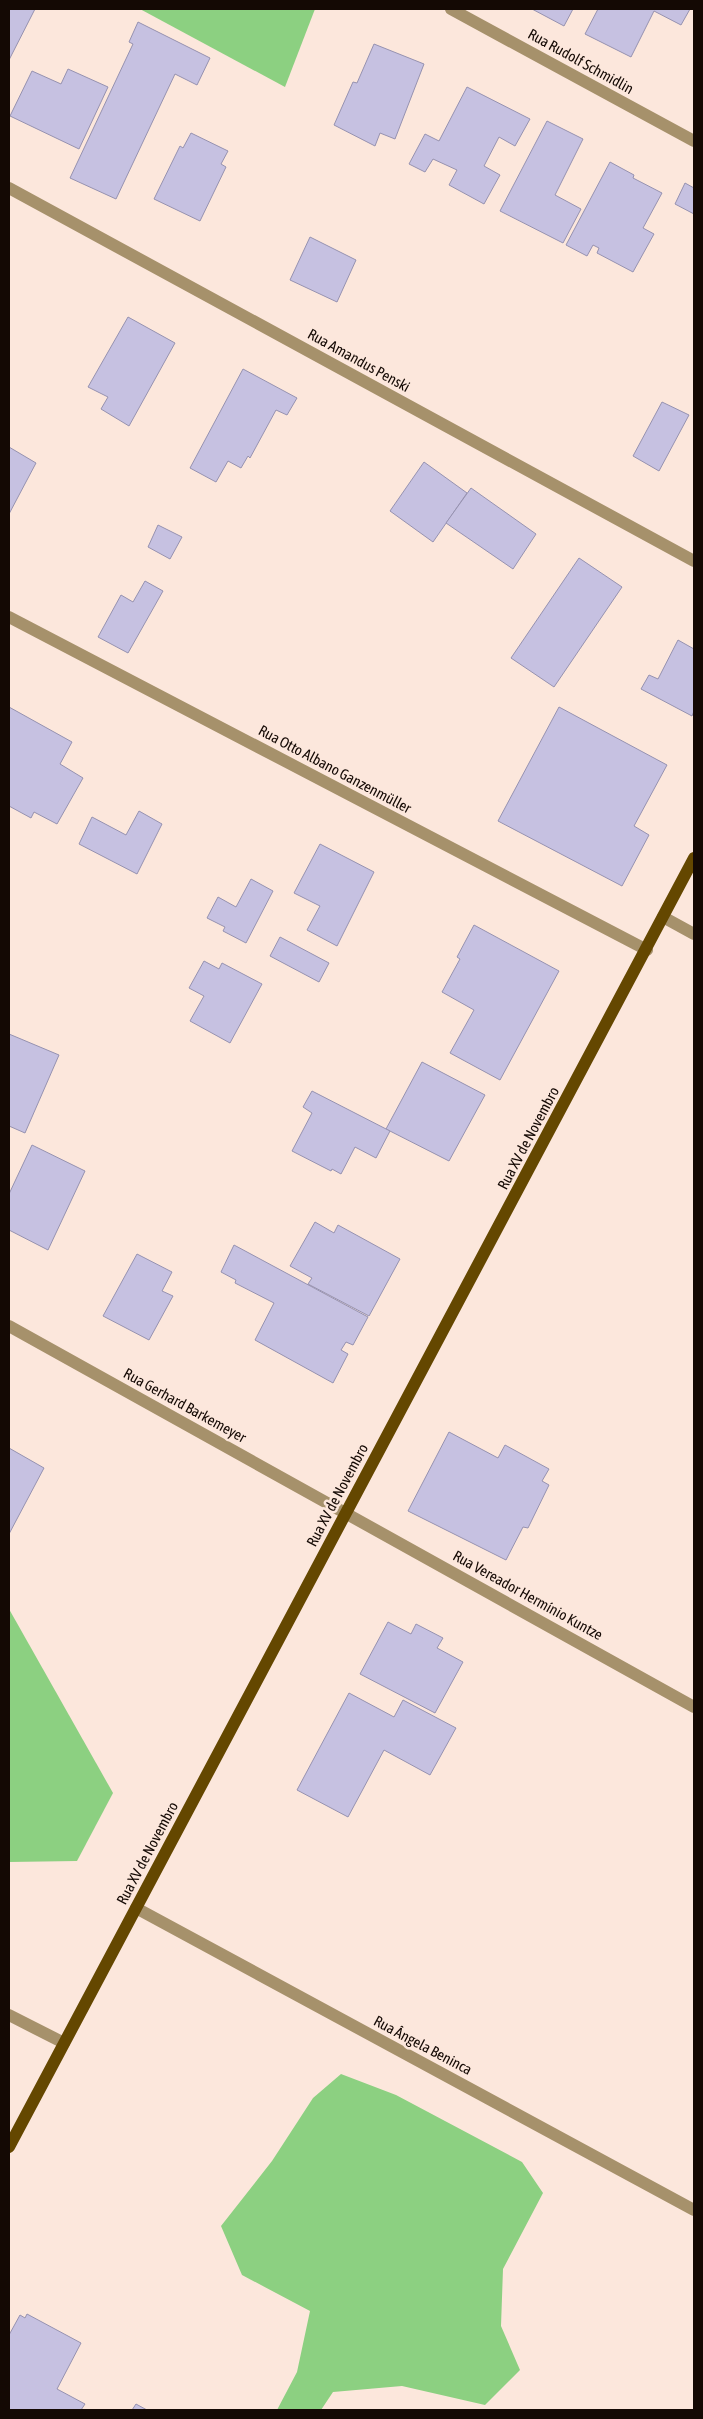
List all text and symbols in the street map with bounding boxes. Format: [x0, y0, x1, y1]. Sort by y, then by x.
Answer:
street label: Rua Rudolf Schmidlin [525, 25, 637, 97]
street label: Rua Amandus Penski [305, 325, 413, 395]
street label: Rua Otto Albano Ganzenmüller [256, 721, 415, 817]
street label: Rua XV de Novembro [494, 1084, 562, 1192]
street label: Rua Gerhard Barkemeyer [121, 1364, 250, 1446]
street label: Rua XV de Novembro [303, 1441, 371, 1549]
street label: Rua Vereador Hermínio Kuntze [450, 1547, 606, 1643]
street label: Rua XV de Novembro [113, 1799, 181, 1907]
street label: Rua Ângela Beninca [371, 2012, 475, 2078]

